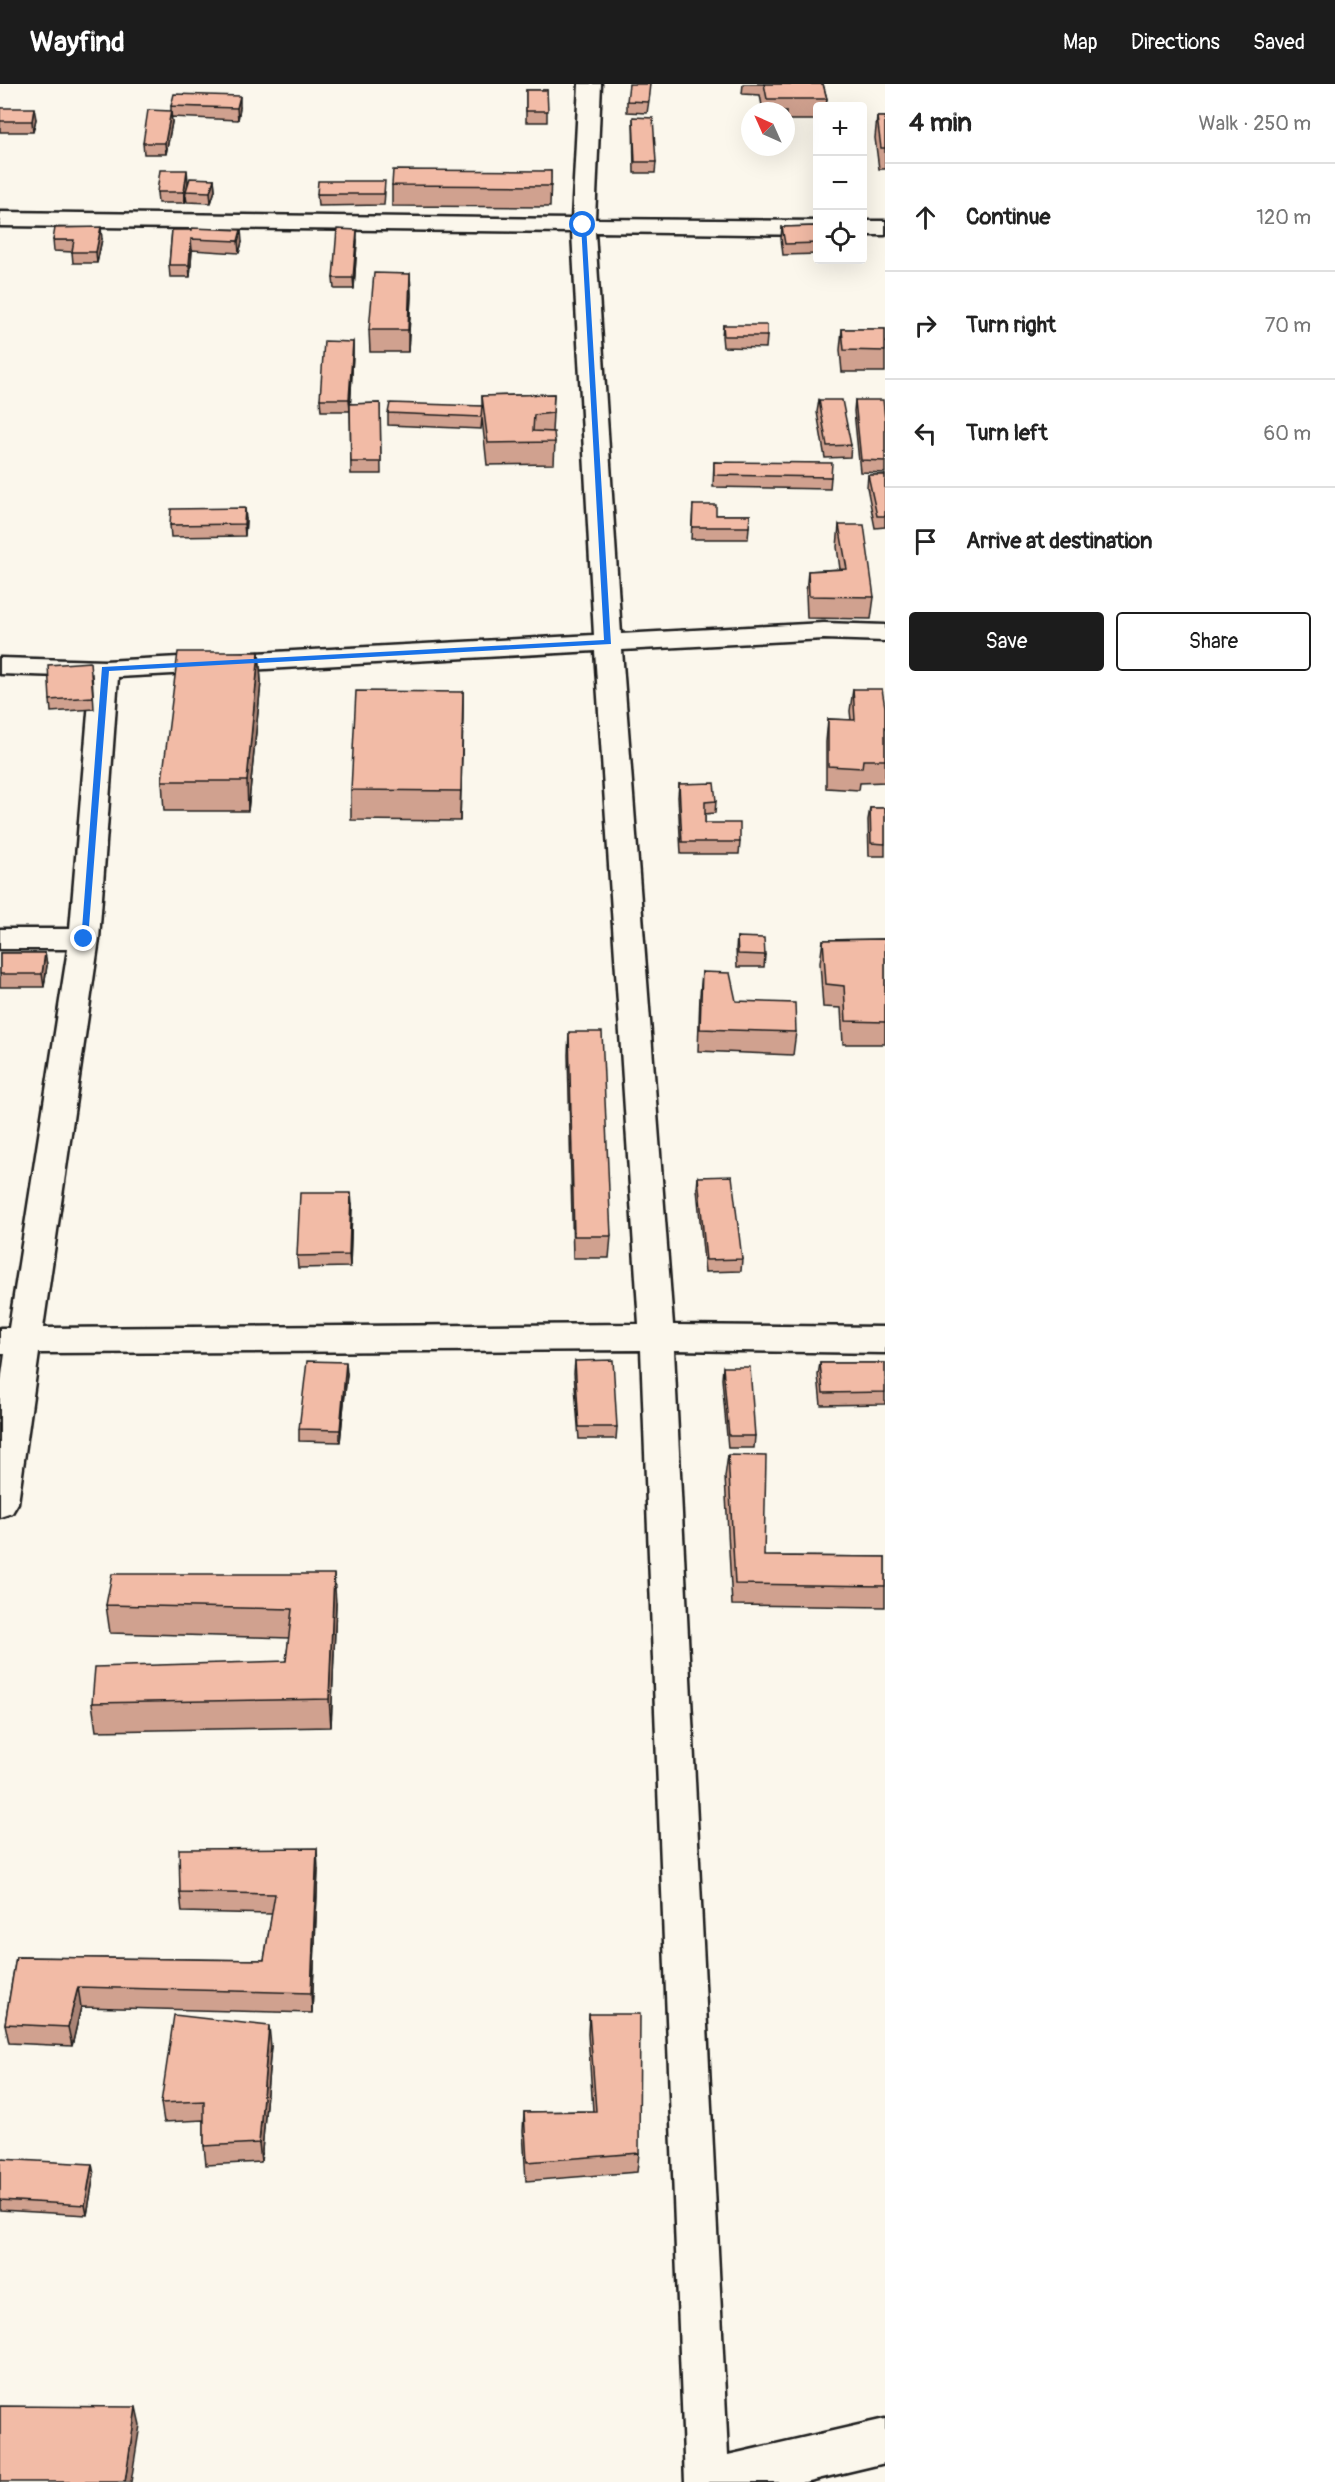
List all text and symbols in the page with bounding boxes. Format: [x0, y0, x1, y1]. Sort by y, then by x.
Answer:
text: Wayfind [30, 25, 125, 60]
text: Map [1063, 29, 1098, 56]
text: Directions [1131, 29, 1220, 56]
text: Saved [1253, 29, 1305, 56]
north arrow [741, 102, 795, 156]
map controls [813, 102, 867, 264]
button: + [813, 102, 867, 156]
text: 4 min [909, 107, 972, 139]
text: Walk · 250 m [1199, 111, 1311, 136]
button: − [813, 156, 867, 210]
icon: ahead [909, 201, 942, 234]
text: Continue [966, 203, 1050, 231]
text: 120 m [1256, 205, 1311, 230]
button: locate [813, 210, 867, 264]
route start [569, 211, 595, 237]
icon: right [909, 309, 942, 342]
text: Turn right [966, 311, 1056, 339]
text: 70 m [1265, 313, 1311, 338]
icon: left [909, 417, 942, 450]
text: Turn left [966, 419, 1048, 447]
text: 60 m [1264, 421, 1311, 446]
icon: arrive [909, 525, 942, 558]
text: Arrive at destination [966, 527, 1152, 555]
button: Save [909, 612, 1104, 671]
button: Share [1116, 612, 1311, 671]
route end [70, 925, 96, 951]

